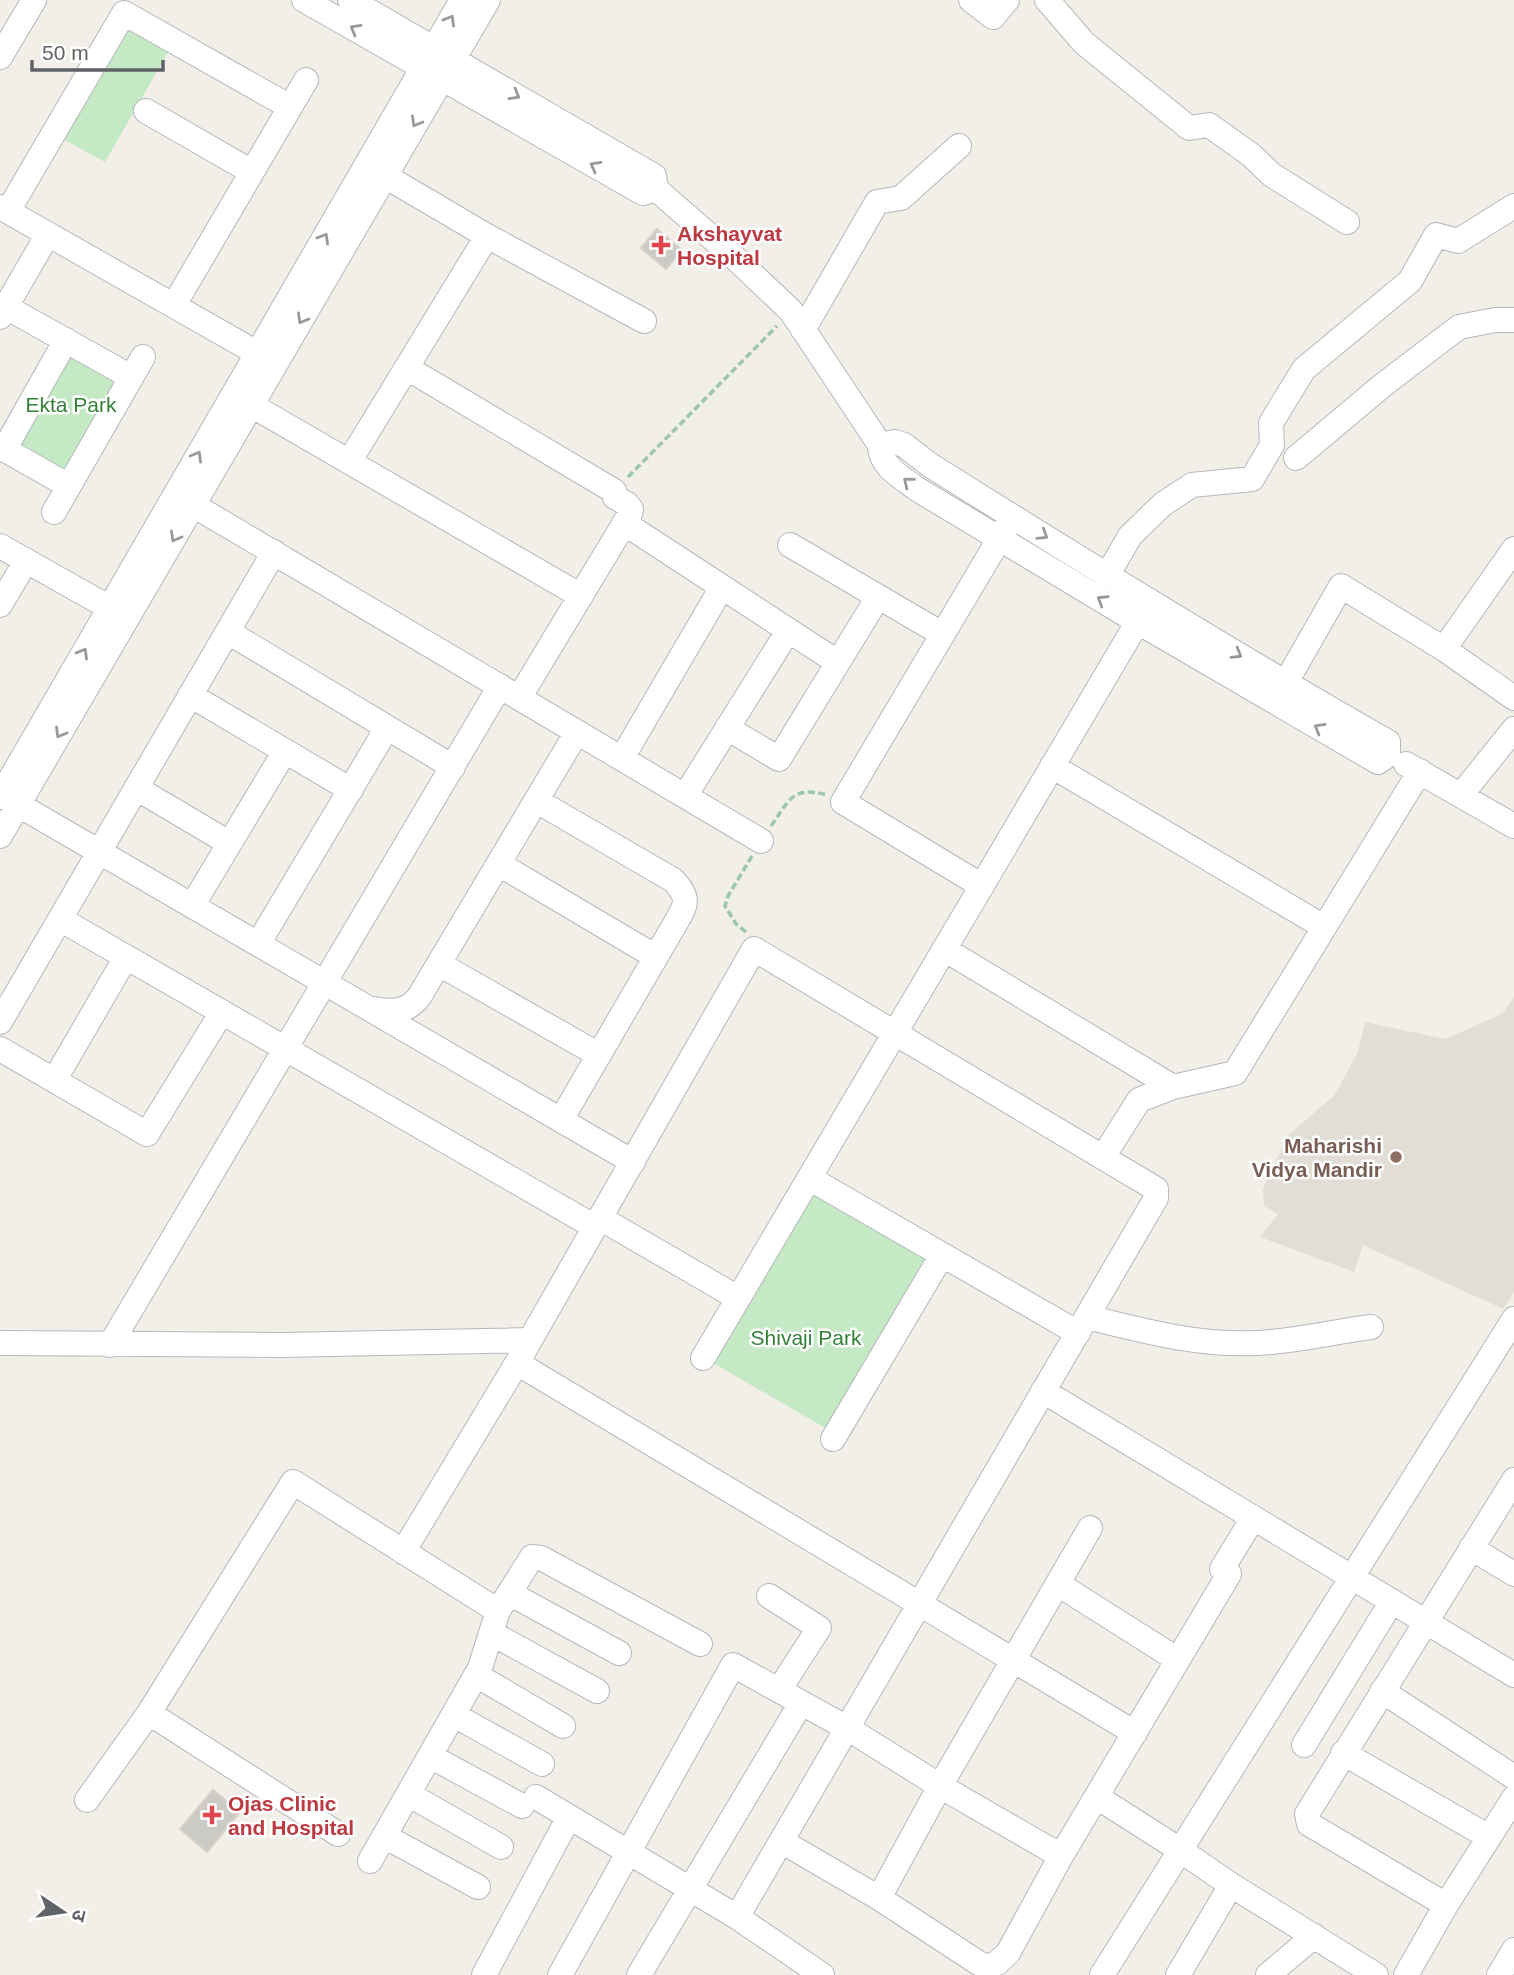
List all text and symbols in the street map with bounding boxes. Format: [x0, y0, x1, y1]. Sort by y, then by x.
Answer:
one-way arrow [442, 15, 455, 28]
one-way arrow [349, 25, 362, 38]
scale bar [32, 28, 163, 72]
text: 50 m [42, 41, 89, 64]
one-way arrow [508, 87, 521, 100]
one-way arrow [411, 115, 424, 128]
one-way arrow [590, 161, 602, 174]
place label: Akshayvat Hospital [677, 222, 782, 269]
one-way arrow [316, 233, 329, 245]
marker: Akshayvat Hospital [651, 235, 671, 255]
one-way arrow [297, 311, 310, 324]
park label: Ekta Park [25, 393, 117, 416]
one-way arrow [189, 451, 202, 464]
one-way arrow [903, 477, 915, 490]
one-way arrow [1035, 527, 1048, 540]
one-way arrow [170, 529, 183, 542]
one-way arrow [1096, 596, 1109, 609]
one-way arrow [1229, 646, 1242, 659]
one-way arrow [75, 648, 88, 660]
one-way arrow [1314, 723, 1327, 736]
one-way arrow [55, 726, 68, 739]
place label: Maharishi Vidya Mandir [1252, 1134, 1382, 1181]
marker: Maharishi Vidya Mandir [1388, 1149, 1404, 1165]
park label: Shivaji Park [751, 1326, 862, 1349]
place label: Ojas Clinic and Hospital [228, 1792, 354, 1839]
marker: Ojas Clinic and Hospital [202, 1805, 222, 1825]
north arrow [28, 1877, 98, 1947]
text: उ [67, 1908, 91, 1924]

